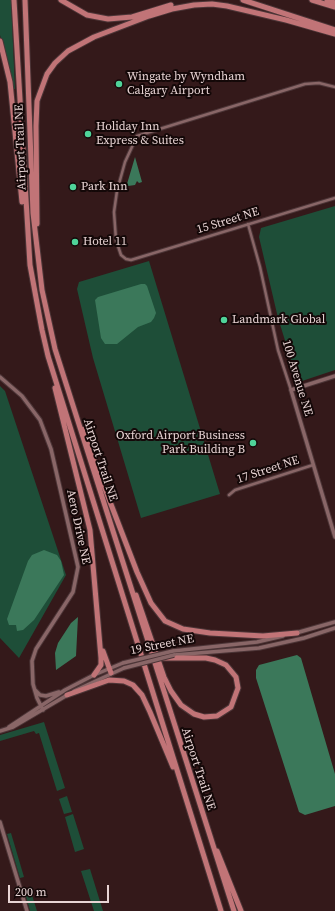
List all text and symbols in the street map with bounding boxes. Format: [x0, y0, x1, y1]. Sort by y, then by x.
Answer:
place label: Wingate by Wyndham Calgary Airport [127, 70, 245, 98]
marker: Wingate by Wyndham Calgary Airport [114, 79, 124, 89]
street label: Airport Trail NE [12, 104, 30, 190]
place label: Holiday Inn Express & Suites [96, 120, 184, 148]
marker: Holiday Inn Express & Suites [83, 129, 93, 139]
place label: Park Inn [81, 180, 127, 194]
marker: Park Inn [68, 182, 78, 192]
street label: 15 Street NE [195, 205, 261, 237]
place label: Hotel 11 [83, 235, 127, 249]
marker: Hotel 11 [70, 237, 80, 247]
place label: Landmark Global [232, 313, 325, 327]
marker: Landmark Global [219, 315, 229, 325]
street label: 100 Avenue NE [279, 338, 315, 418]
street label: Airport Trail NE [80, 417, 120, 503]
place label: Oxford Airport Business Park Building B [116, 429, 245, 457]
marker: Oxford Airport Business Park Building B [248, 438, 258, 448]
street label: 17 Street NE [235, 453, 301, 487]
street label: Aero Drive NE [63, 488, 93, 566]
street label: 19 Street NE [129, 632, 195, 658]
street label: Airport Trail NE [178, 726, 218, 812]
scale bar [10, 877, 111, 903]
text: 200 m [15, 884, 47, 900]

